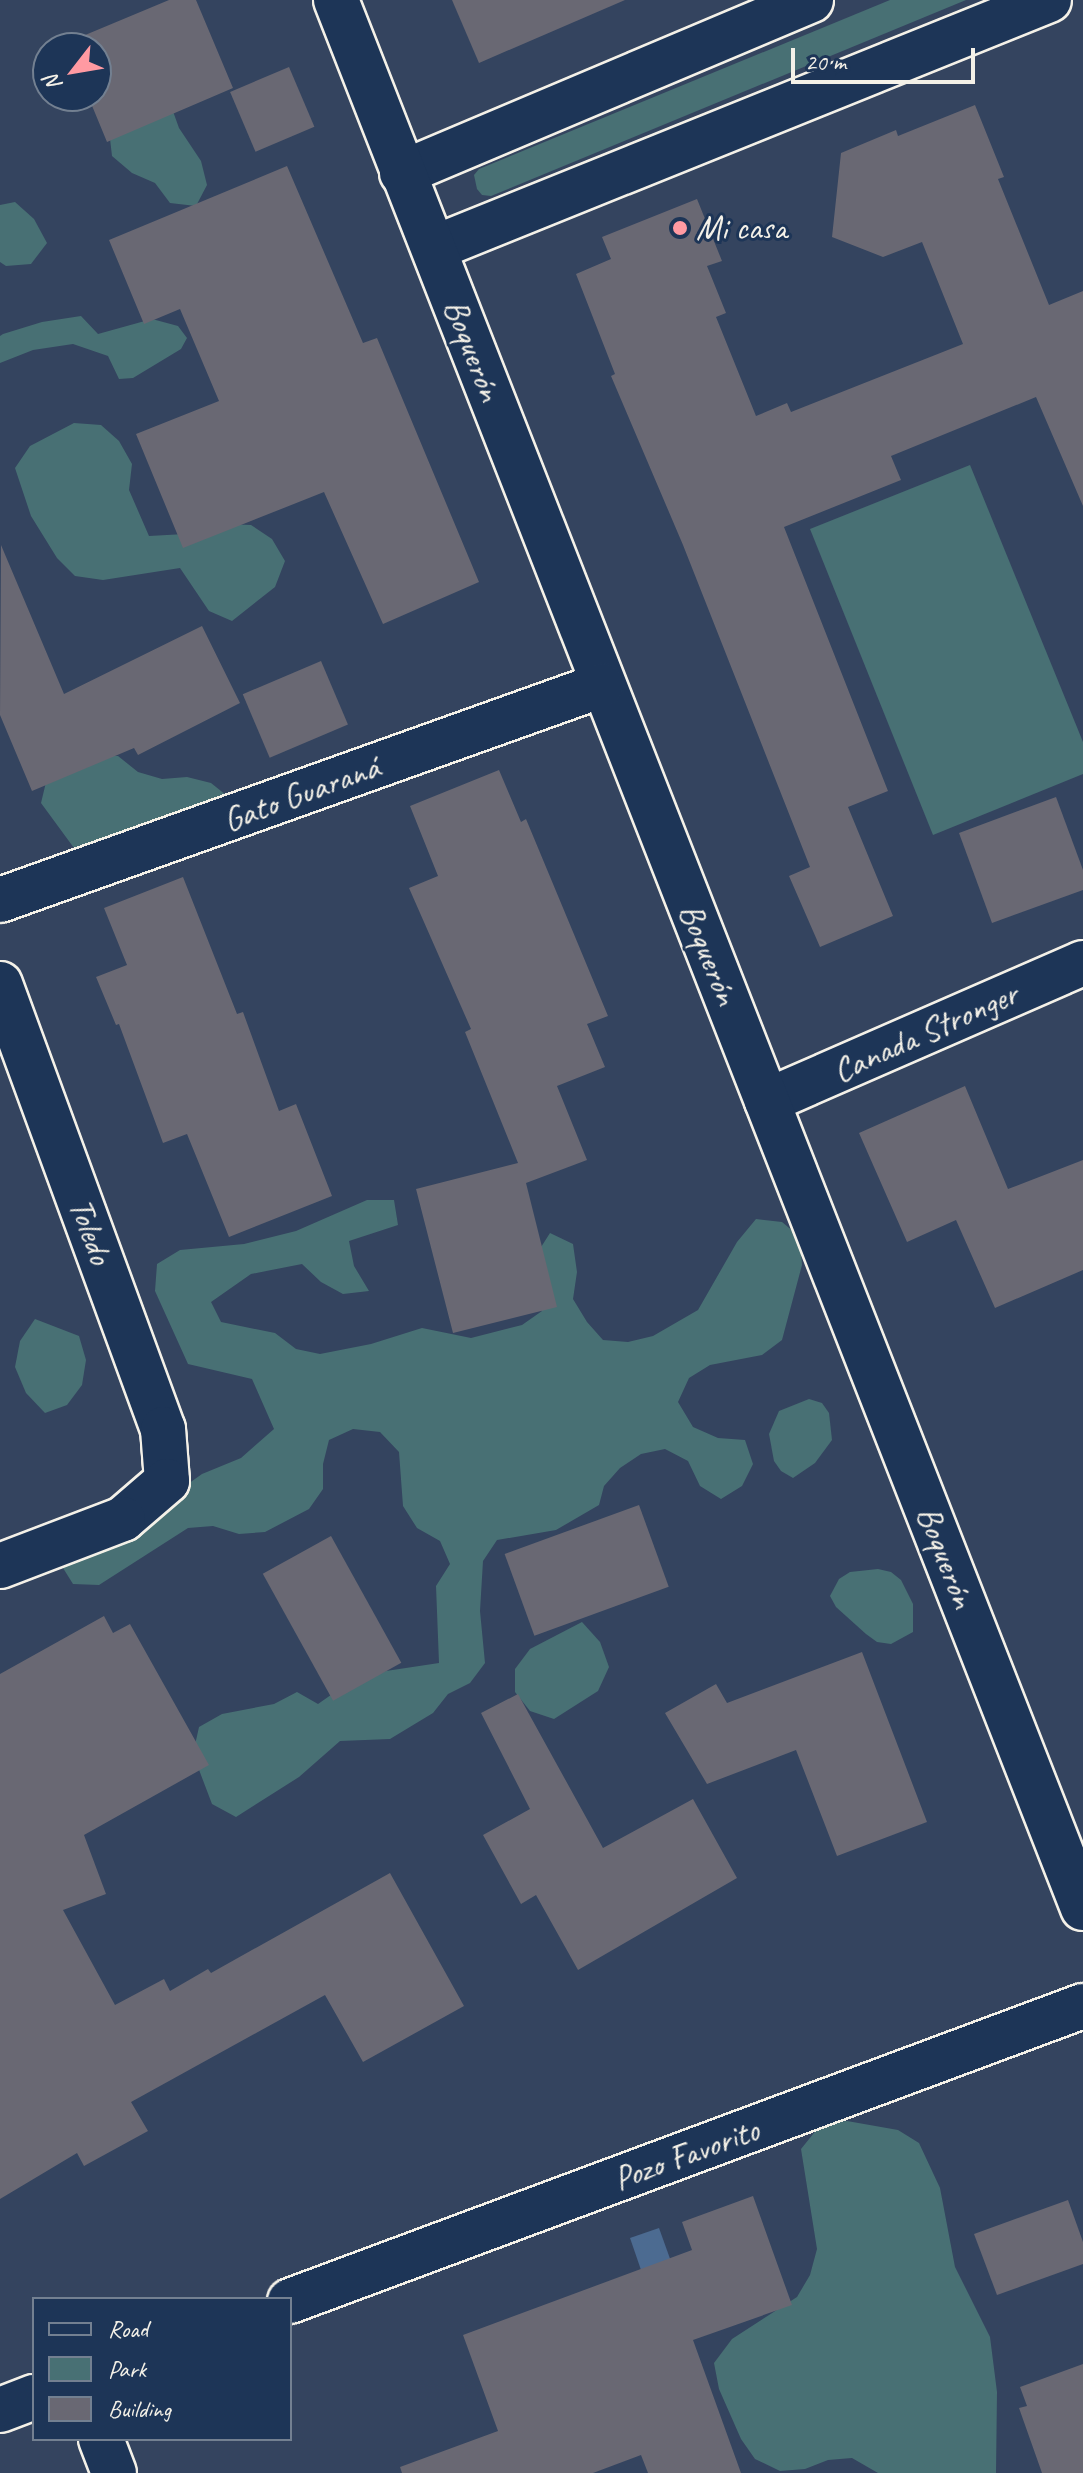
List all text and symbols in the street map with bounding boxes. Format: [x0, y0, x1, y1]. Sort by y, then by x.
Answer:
north arrow [32, 32, 112, 112]
scale bar [795, 32, 979, 82]
text: 20 m [805, 47, 846, 77]
text: N [38, 70, 69, 96]
place label: Mi casa [696, 208, 788, 248]
marker: Mi casa [671, 219, 689, 237]
street label: Boquerón [435, 293, 511, 407]
street label: Gato Guaraná [218, 746, 384, 840]
street label: Boquerón [670, 897, 748, 1011]
street label: Canada Stronger [826, 973, 1024, 1091]
street label: Toledo [60, 1193, 122, 1269]
street label: Boquerón [908, 1500, 984, 1614]
street label: Pozo Favorito [608, 2109, 764, 2199]
legend [32, 2297, 292, 2441]
text: Road [108, 2314, 148, 2344]
text: Park [108, 2354, 146, 2384]
text: Building [108, 2394, 171, 2424]

